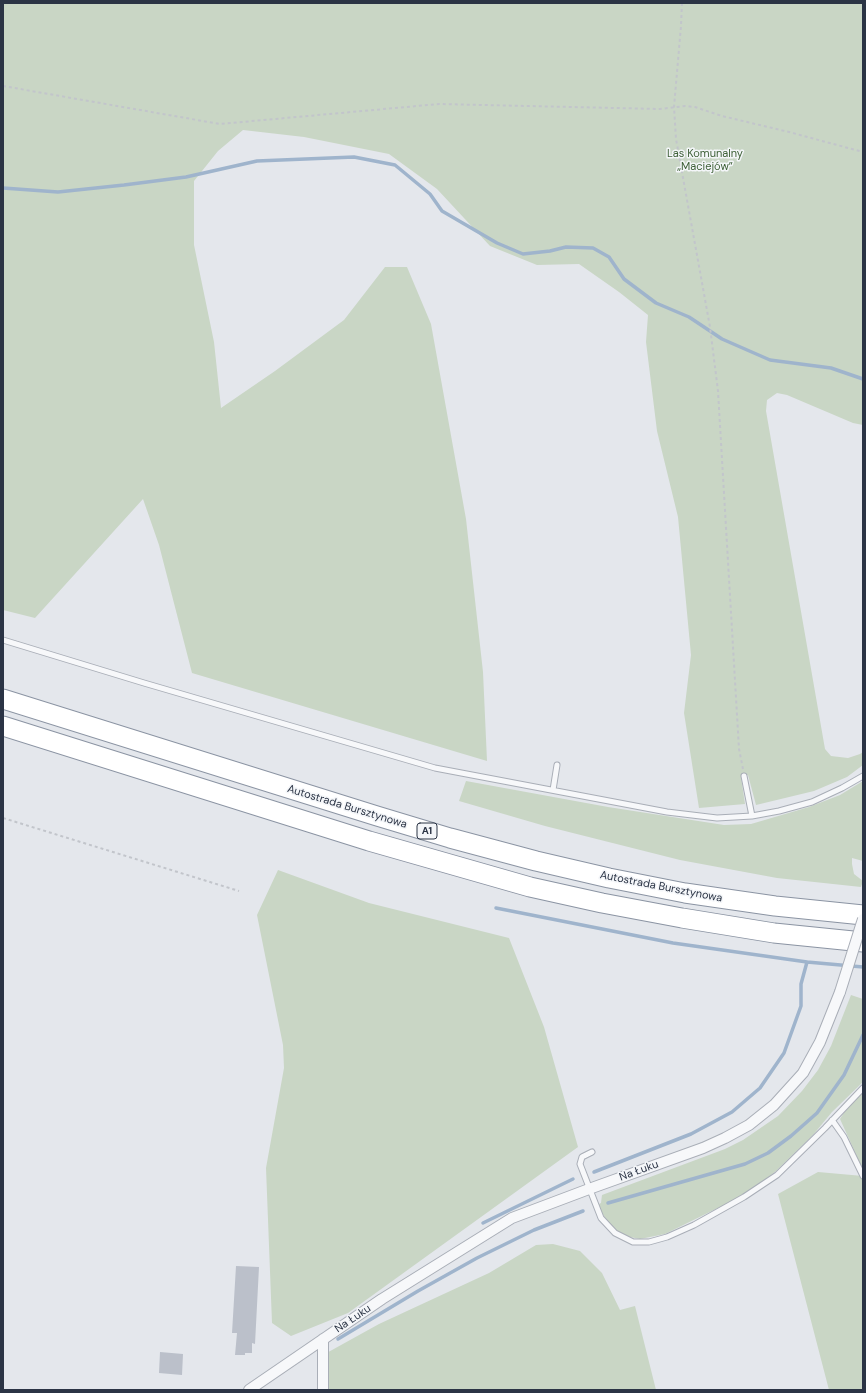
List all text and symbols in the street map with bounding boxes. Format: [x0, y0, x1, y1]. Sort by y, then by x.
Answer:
park label: Las Komunalny „Maciejów” [667, 147, 743, 173]
street label: Autostrada Bursztynowa [286, 782, 408, 832]
road number: A1 [417, 823, 437, 839]
street label: Autostrada Bursztynowa [599, 869, 723, 905]
street label: Na Łuku [618, 1158, 660, 1184]
street label: Na Łuku [332, 1302, 374, 1336]

